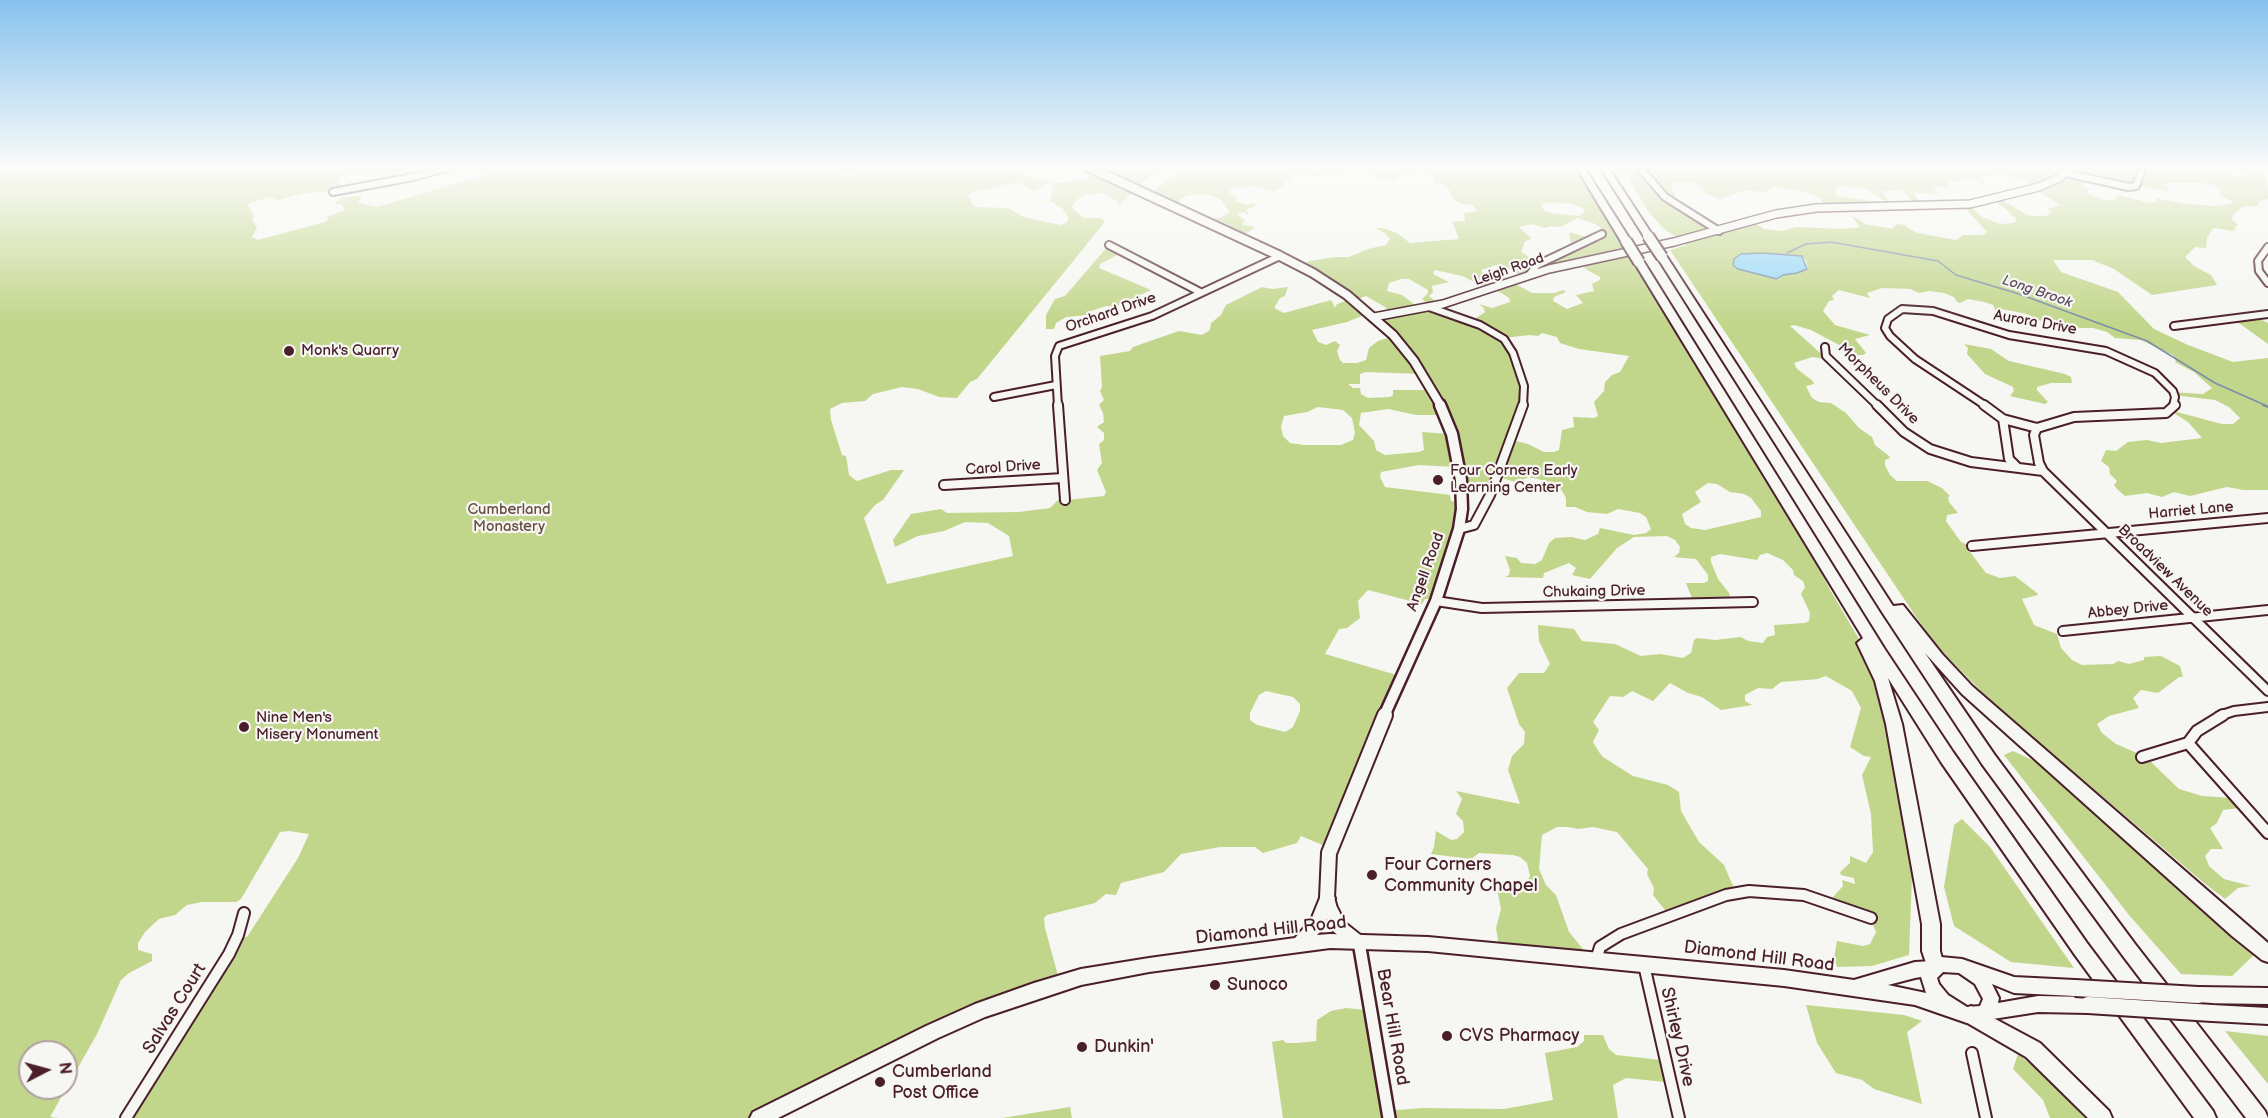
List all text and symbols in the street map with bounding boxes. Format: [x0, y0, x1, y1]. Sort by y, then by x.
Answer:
street label: Leigh Road [1472, 250, 1546, 290]
water label: Long Brook [2000, 272, 2074, 312]
street label: Orchard Drive [1063, 289, 1159, 337]
street label: Aurora Drive [1992, 307, 2078, 339]
street label: Morpheus Drive [1834, 340, 1922, 428]
place label: Monk's Quarry [301, 342, 399, 360]
marker: Monk's Quarry [282, 344, 296, 358]
street label: Carol Drive [965, 456, 1041, 480]
place label: Four Corners Early Learning Center [1450, 462, 1577, 497]
marker: Four Corners Early Learning Center [1431, 473, 1445, 487]
street label: Harriet Lane [2148, 498, 2234, 524]
park label: Cumberland Monastery [467, 501, 551, 536]
street label: Broadview Avenue [2114, 521, 2216, 621]
street label: Angell Road [1403, 530, 1449, 614]
street label: Chukaing Drive [1542, 582, 1646, 602]
street label: Abbey Drive [2087, 597, 2169, 623]
place label: Nine Men's Misery Monument [256, 709, 378, 744]
marker: Nine Men's Misery Monument [237, 720, 251, 734]
place label: Four Corners Community Chapel [1384, 854, 1538, 896]
marker: Four Corners Community Chapel [1365, 868, 1379, 882]
street label: Diamond Hill Road [1194, 912, 1348, 950]
street label: Diamond Hill Road [1682, 937, 1836, 977]
street label: Salvas Court [139, 960, 211, 1058]
street label: Bear Hill Road [1371, 967, 1413, 1087]
place label: Sunoco [1227, 974, 1288, 996]
marker: Sunoco [1208, 978, 1222, 992]
street label: Shirley Drive [1655, 985, 1699, 1089]
place label: CVS Pharmacy [1459, 1025, 1579, 1047]
marker: CVS Pharmacy [1440, 1029, 1454, 1043]
place label: Dunkin' [1094, 1036, 1154, 1058]
north arrow [18, 1040, 78, 1100]
marker: Dunkin' [1075, 1040, 1089, 1054]
text: N [54, 1061, 74, 1075]
place label: Cumberland Post Office [892, 1061, 992, 1104]
marker: Cumberland Post Office [873, 1075, 887, 1089]

